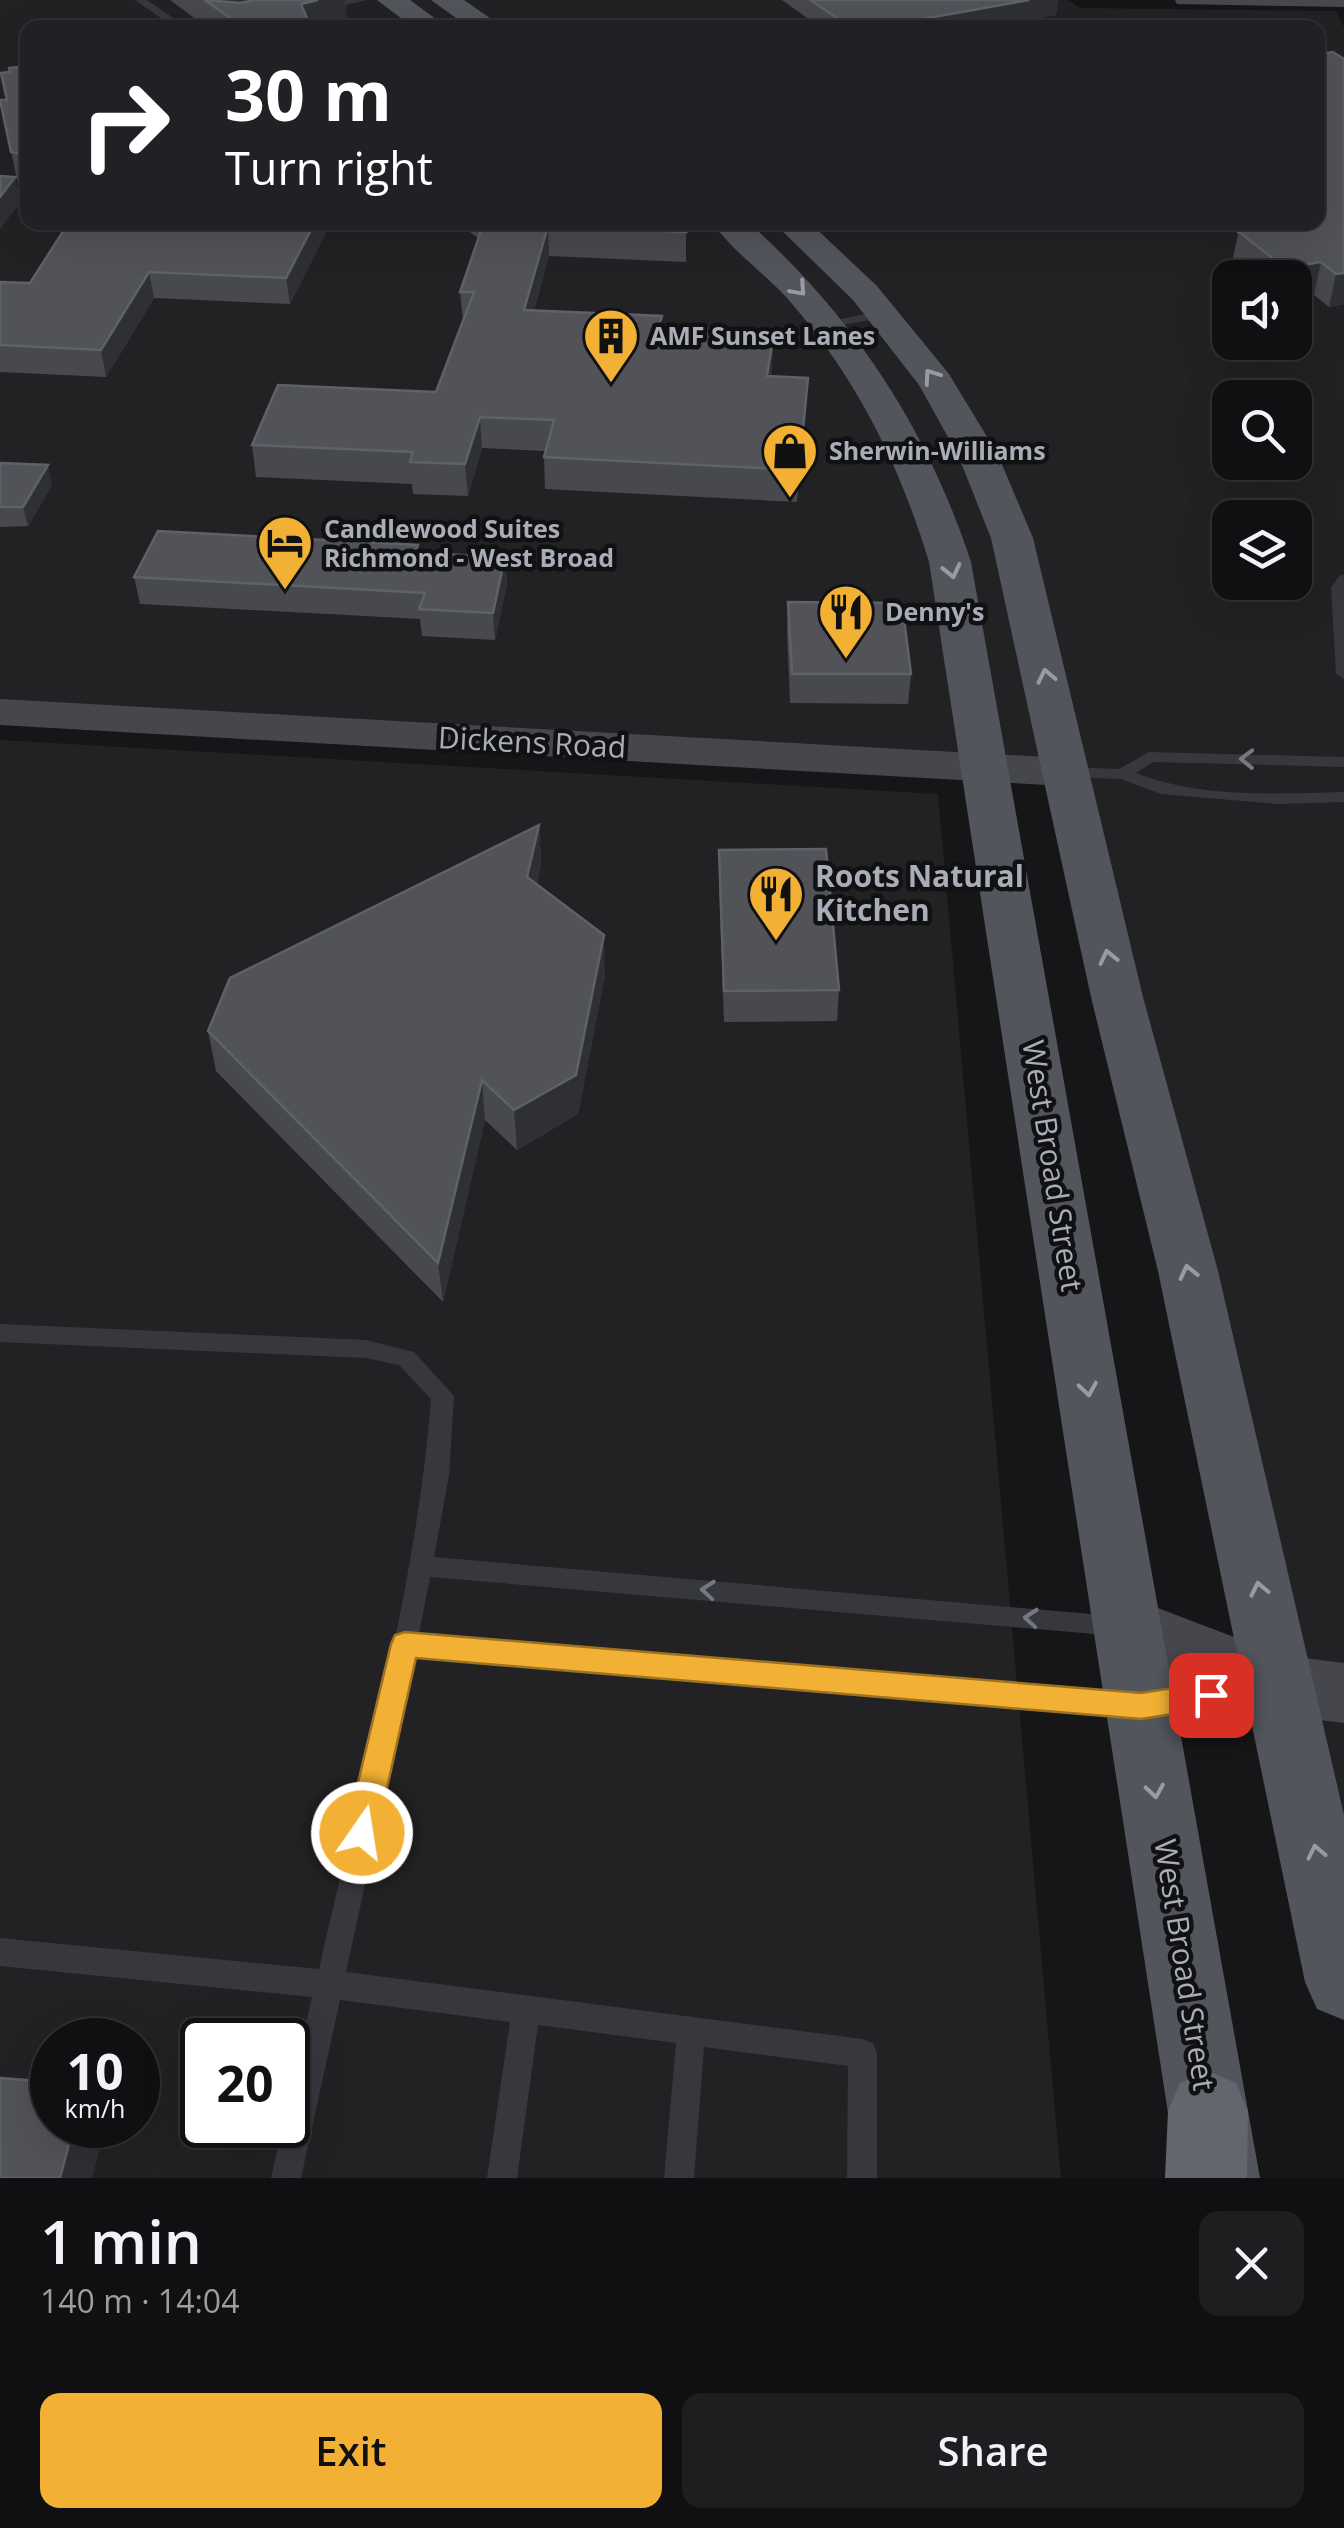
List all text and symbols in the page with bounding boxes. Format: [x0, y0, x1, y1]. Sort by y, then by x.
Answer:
text: 30 m [225, 46, 392, 142]
icon: right [60, 60, 190, 190]
text: Turn right [225, 137, 433, 198]
map controls [1212, 260, 1312, 600]
button: sound [1212, 260, 1312, 360]
one-way arrow [787, 277, 805, 296]
building icon: AMF Sunset Lanes [581, 306, 641, 385]
place label: AMF Sunset Lanes [650, 318, 875, 352]
one-way arrow [924, 368, 943, 386]
button: search [1212, 380, 1312, 480]
shop icon: Sherwin-Williams [760, 421, 820, 500]
place label: Sherwin-Williams [829, 433, 1046, 467]
button: layers [1212, 500, 1312, 600]
place label: Candlewood Suites Richmond - West Broad [324, 511, 614, 574]
hotel icon: Candlewood Suites Richmond - West Broad [255, 513, 315, 592]
one-way arrow [940, 562, 961, 579]
restaurant icon: Denny's [816, 582, 876, 661]
place label: Denny's [885, 594, 984, 628]
one-way arrow [1036, 668, 1057, 685]
street label: Dickens Road [437, 716, 627, 767]
one-way arrow [1238, 749, 1254, 770]
place label: Roots Natural Kitchen [815, 855, 1024, 930]
restaurant icon: Roots Natural Kitchen [746, 864, 806, 943]
one-way arrow [1099, 949, 1120, 966]
street label: West Broad Street [1013, 1037, 1094, 1294]
one-way arrow [1179, 1264, 1200, 1281]
one-way arrow [1077, 1381, 1098, 1397]
one-way arrow [699, 1580, 715, 1602]
one-way arrow [1250, 1581, 1271, 1598]
one-way arrow [1023, 1607, 1039, 1629]
pin [1169, 1653, 1254, 1738]
icon: arrive [1184, 1668, 1239, 1723]
position arrow [310, 1781, 414, 1885]
one-way arrow [1144, 1783, 1165, 1800]
street label: West Broad Street [1145, 1836, 1226, 2093]
one-way arrow [1307, 1844, 1328, 1861]
speed limit sign: 20 [180, 2018, 310, 2148]
text: 10 [66, 2037, 124, 2105]
text: km/h [65, 2091, 125, 2125]
text: 1 min [40, 2200, 202, 2282]
button: close [1199, 2211, 1304, 2316]
text: 140 m · 14:04 [40, 2279, 239, 2322]
button: Exit [40, 2393, 662, 2508]
button: Share [682, 2393, 1304, 2508]

